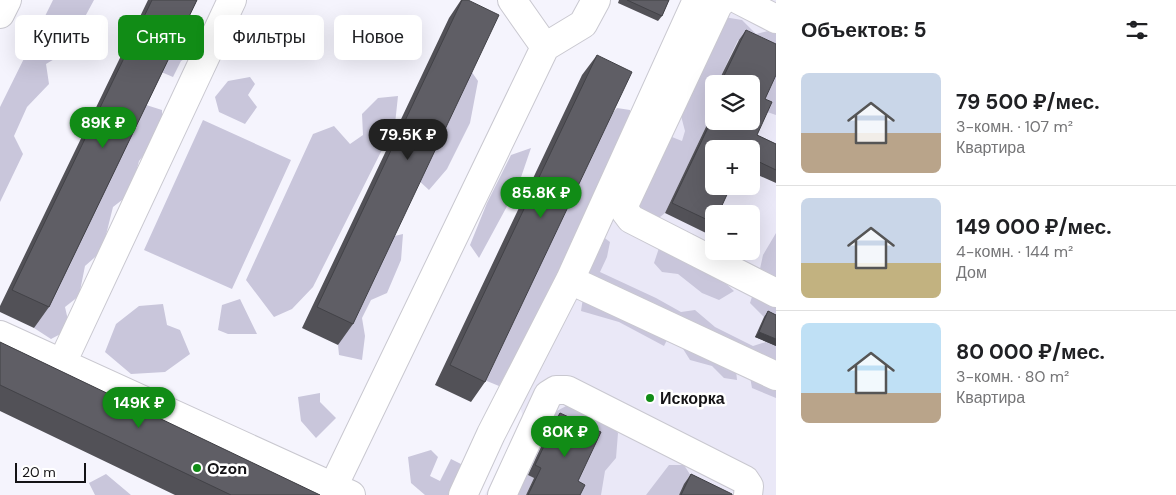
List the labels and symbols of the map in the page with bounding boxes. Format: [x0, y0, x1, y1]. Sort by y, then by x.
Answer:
pin: 89K ₽ [68, 106, 138, 149]
pin: 79.5K ₽ [362, 119, 454, 161]
pin: 85.8K ₽ [495, 176, 587, 219]
pin: 149K ₽ [98, 386, 180, 429]
place label: Искорка [660, 388, 725, 409]
marker: Искорка [644, 392, 656, 404]
pin: 80K ₽ [530, 416, 600, 458]
place label: Ozon [207, 458, 247, 479]
scale bar [15, 460, 86, 483]
marker: Ozon [191, 462, 203, 474]

